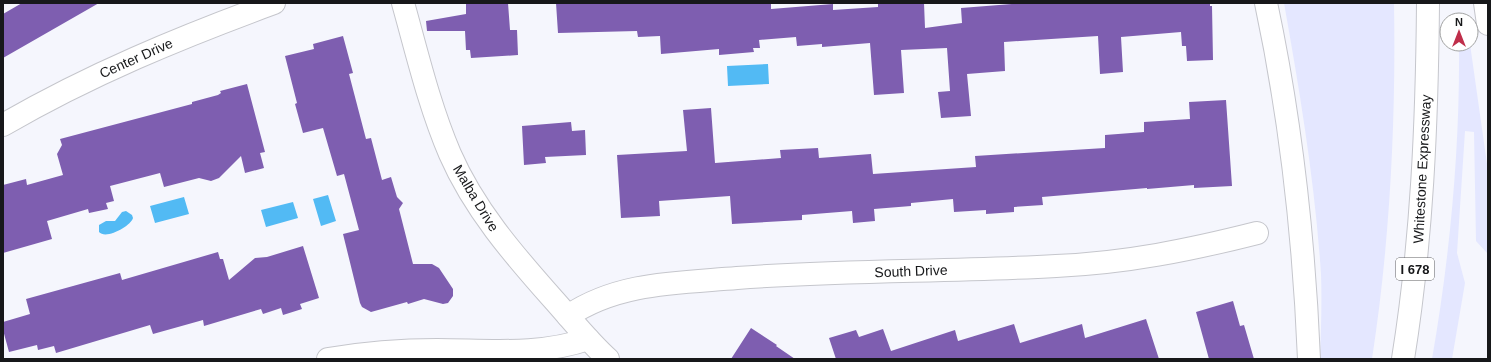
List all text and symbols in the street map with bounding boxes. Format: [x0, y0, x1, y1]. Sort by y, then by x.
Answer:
north arrow [1439, 12, 1479, 52]
text: N [1455, 16, 1463, 28]
street label: Center Drive [97, 35, 175, 81]
street label: Whitestone Expressway [1410, 94, 1434, 244]
street label: Malba Drive [450, 162, 502, 234]
road number: I 678 [1396, 258, 1434, 280]
street label: South Drive [874, 262, 948, 280]

